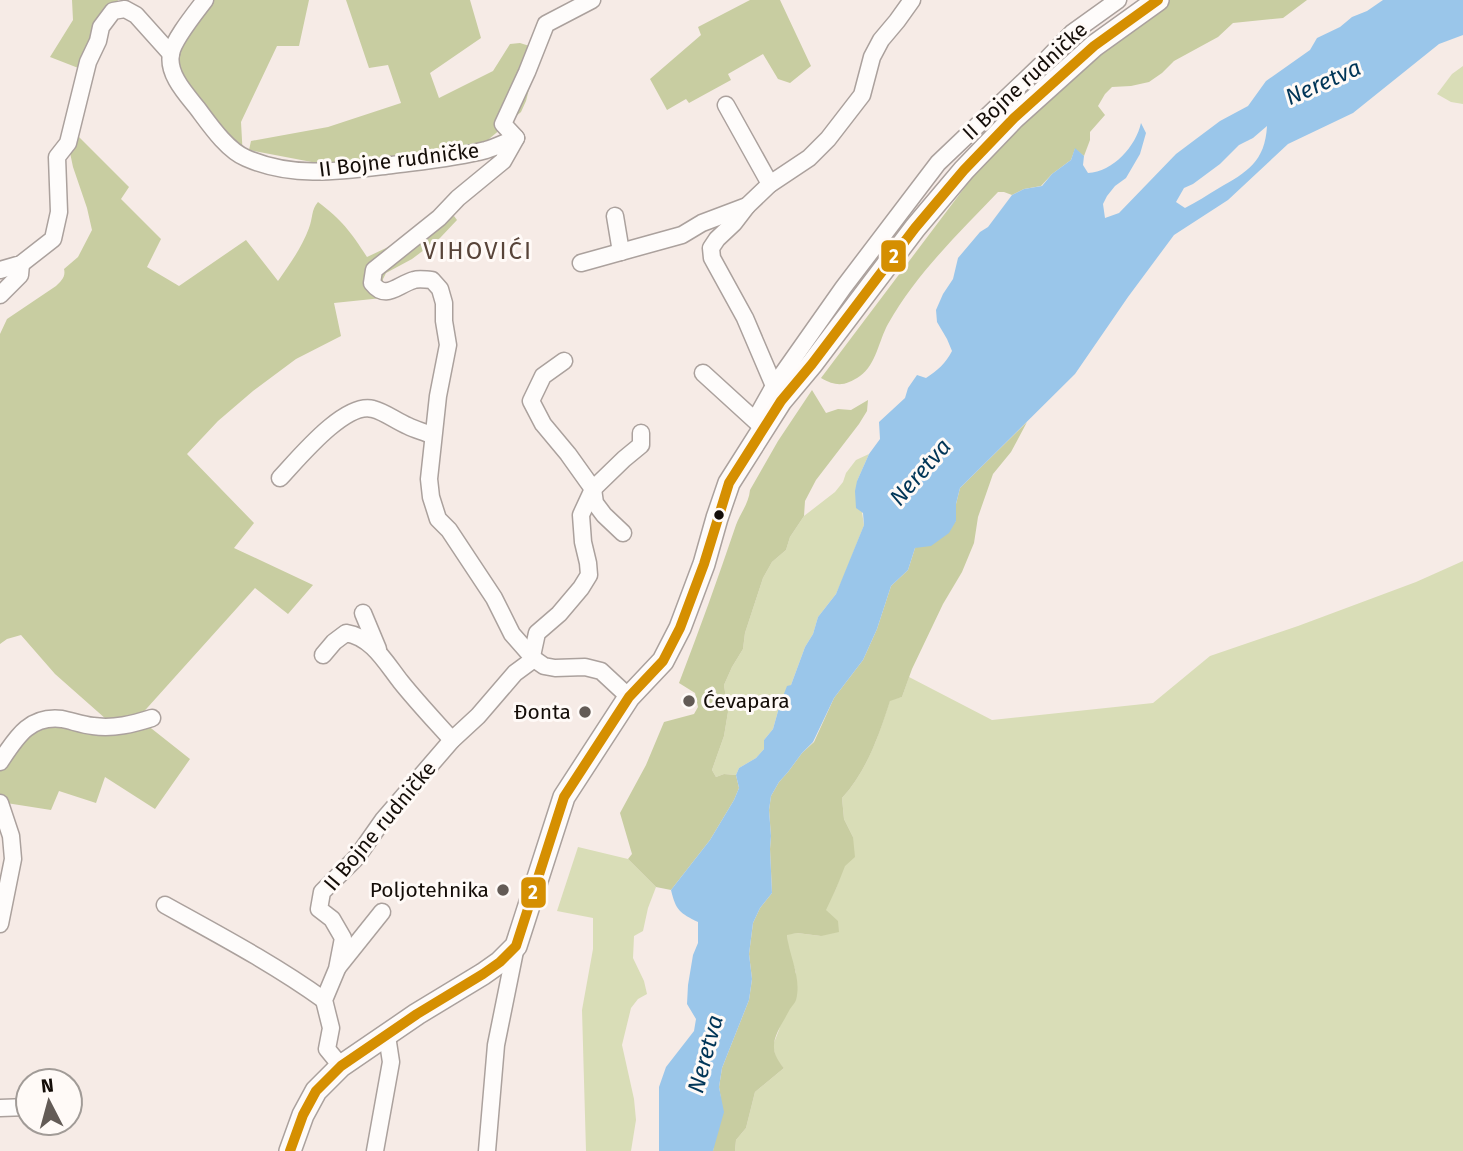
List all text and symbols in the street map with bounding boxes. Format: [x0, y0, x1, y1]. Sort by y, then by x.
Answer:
street label: II Bojne rudničke [957, 16, 1093, 146]
water label: Neretva [1281, 53, 1365, 111]
street label: II Bojne rudničke [317, 137, 481, 183]
district label: VIHOVIĆI [423, 236, 533, 265]
line badge: 2 [880, 239, 907, 273]
text: 2 [889, 245, 899, 268]
water label: Neretva [883, 433, 957, 511]
unlabelled marker [712, 508, 726, 522]
place label: Ćevapara [703, 688, 790, 714]
marker: Ćevapara [681, 693, 697, 709]
place label: Đonta [514, 699, 571, 725]
marker: Đonta [577, 704, 593, 720]
street label: II Bojne rudničke [318, 756, 442, 896]
line badge: 2 [520, 876, 547, 909]
place label: Poljotehnika [370, 877, 489, 903]
text: 2 [528, 881, 538, 904]
marker: Poljotehnika [495, 882, 511, 898]
water label: Neretva [681, 1012, 729, 1096]
north arrow [14, 1067, 84, 1137]
text: N [40, 1073, 55, 1098]

